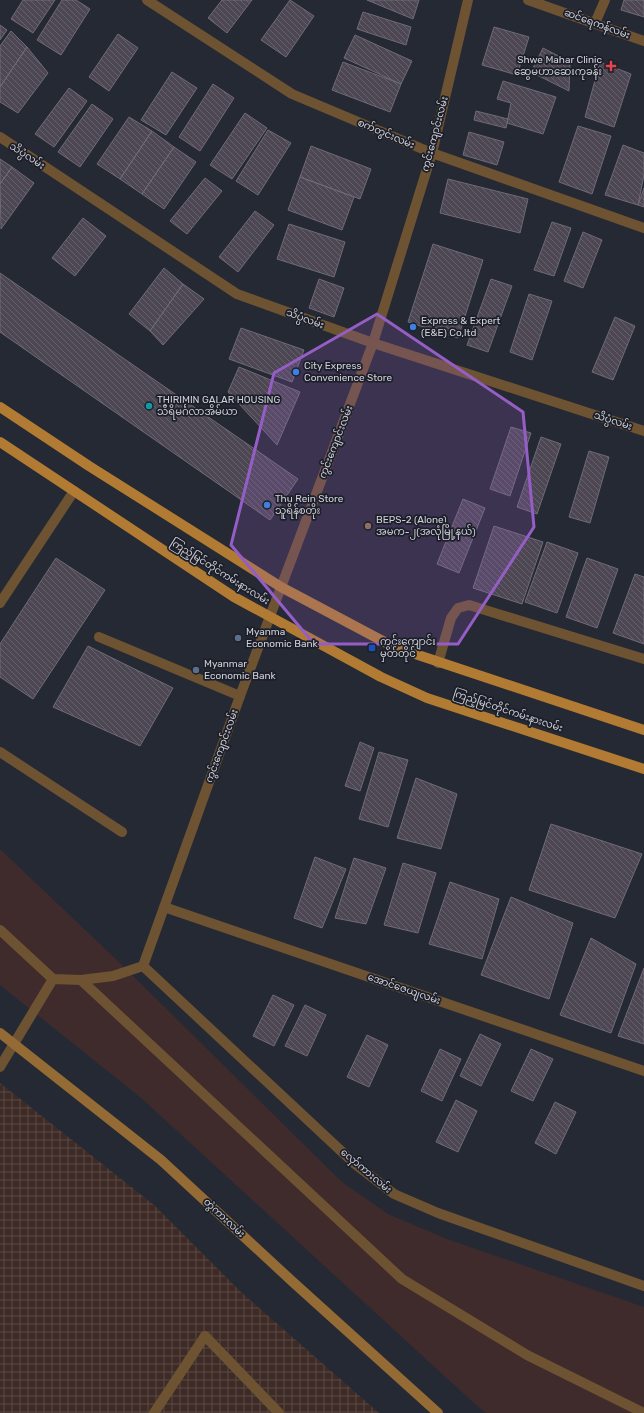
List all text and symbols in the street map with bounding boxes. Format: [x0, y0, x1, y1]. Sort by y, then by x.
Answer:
street label: ဆင်ရေကန်လမ်း [562, 5, 632, 43]
place label: Shwe Mahar Clinic ဆွေမဟာဆေးကုခန်း [514, 54, 602, 80]
marker: Shwe Mahar Clinic ဆွေမဟာဆေးကုခန်း [605, 60, 617, 72]
street label: ကွင်းကျောင်းလမ်း [417, 95, 453, 173]
street label: စက်တွင်းလမ်း [355, 115, 417, 153]
street label: သိပ္ပံလမ်း [6, 139, 48, 174]
street label: သိပ္ပံလမ်း [284, 305, 326, 334]
place label: Express & Expert (E&E) Co,ltd [421, 315, 501, 339]
marker: Express & Expert (E&E) Co,ltd [408, 322, 418, 332]
place label: City Express Convenience Store [304, 360, 393, 384]
marker: City Express Convenience Store [291, 367, 301, 377]
place label: THIRIMIN GALAR HOUSING သီရိမင်္ဂလာအိမ်ယာ [157, 394, 281, 420]
marker: THIRIMIN GALAR HOUSING သီရိမင်္ဂလာအိမ်ယာ [144, 401, 154, 411]
street label: ကွင်းကျောင်းလမ်း [315, 403, 357, 481]
street label: သိပ္ပံလမ်း [592, 407, 634, 435]
place label: Thu Rein Store သူရိန်စတိုး [275, 493, 344, 519]
marker: Thu Rein Store သူရိန်စတိုး [262, 500, 272, 510]
place label: BEPS-2 (Alone) အမက-၂(အလုံမြို့နယ်) [376, 514, 476, 540]
marker: BEPS-2 (Alone) အမက-၂(အလုံမြို့နယ်) [363, 521, 373, 531]
street label: ကြည့်မြင်တိုင်ကမ်းနားလမ်း [167, 535, 273, 609]
place label: Myanma Economic Bank [246, 626, 319, 650]
marker: Myanma Economic Bank [233, 633, 243, 643]
place label: ကွင်းကျောင်း မှတ်တိုင် [380, 634, 436, 662]
marker: ကွင်းကျောင်း မှတ်တိုင် [367, 643, 377, 653]
place label: Myanmar Economic Bank [204, 658, 277, 682]
marker: Myanmar Economic Bank [191, 665, 201, 675]
street label: ကြည့်မြင်တိုင်ကမ်းနားလမ်း [451, 686, 565, 736]
street label: ကွင်းကျောင်းလမ်း [201, 707, 243, 785]
street label: အောင်ဇေယျလမ်း [365, 969, 443, 1009]
street label: လှော်ကားလမ်း [337, 1145, 395, 1197]
street label: တွဲကားလမ်း [200, 1194, 248, 1242]

